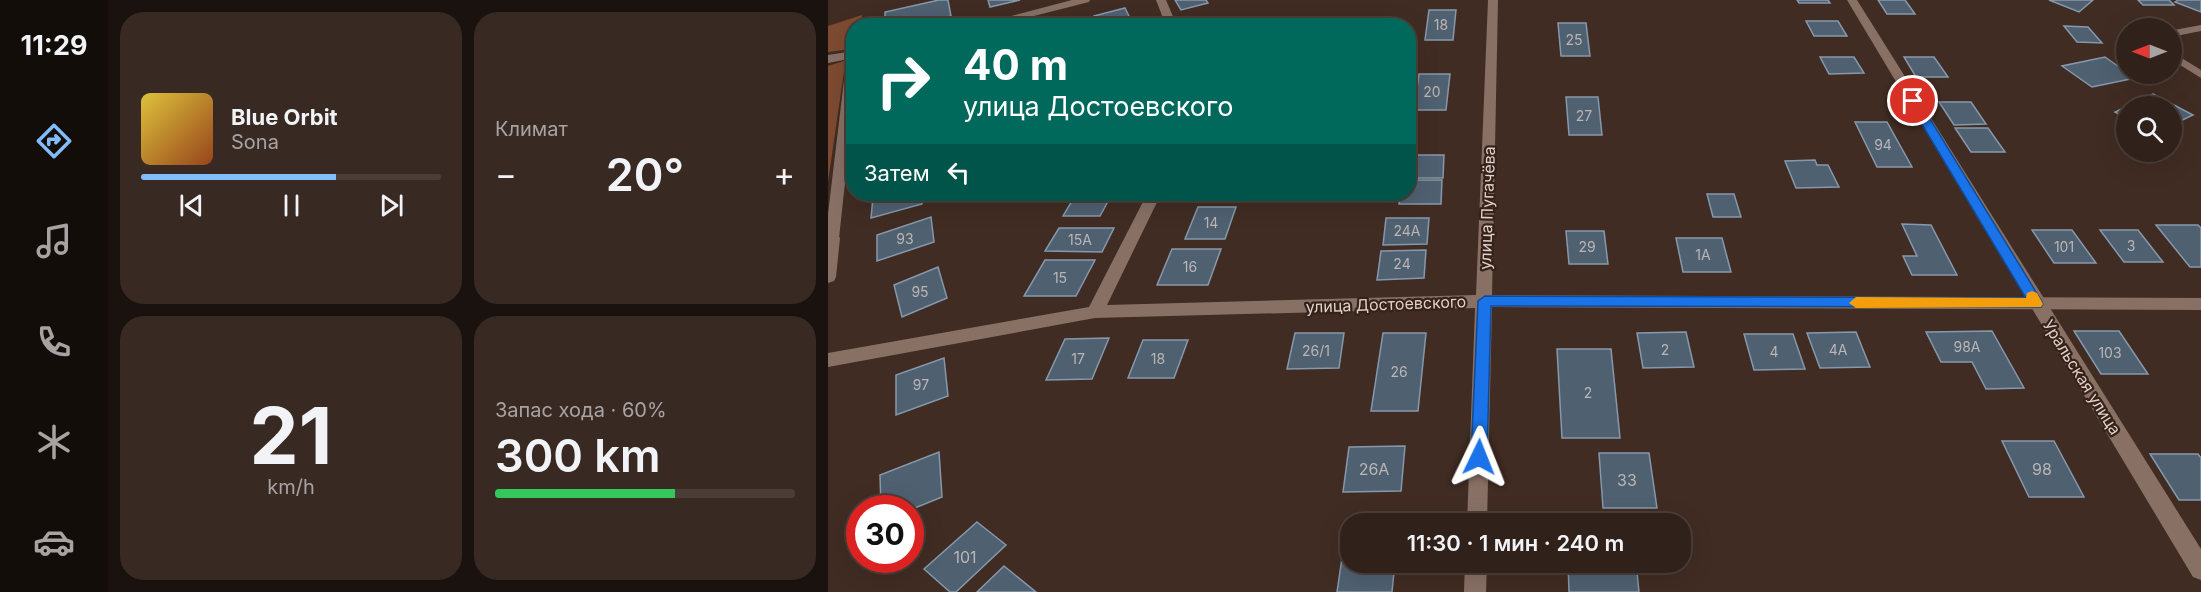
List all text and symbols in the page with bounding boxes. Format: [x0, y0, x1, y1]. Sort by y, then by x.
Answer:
house number: 18 [1434, 16, 1448, 33]
north arrow [2116, 18, 2182, 84]
map controls [2116, 18, 2182, 162]
text: 11:29 [21, 29, 87, 62]
house number: 25 [1565, 31, 1583, 48]
text: 40 m [963, 39, 1068, 90]
icon: right [864, 42, 942, 120]
pin [1887, 75, 1938, 126]
house number: 20 [1423, 83, 1441, 100]
icon: arrive [1896, 84, 1929, 117]
text: улица Достоевского [963, 90, 1234, 123]
button: search [2116, 96, 2182, 162]
text: Blue Orbit [231, 104, 338, 130]
house number: 27 [1576, 107, 1592, 124]
text: Климат [495, 117, 568, 141]
icon: directions [33, 120, 75, 162]
text: Sona [231, 130, 279, 154]
house number: 94 [1874, 136, 1892, 153]
street label: улица Пугачёва [1475, 146, 1499, 270]
text: 20° [606, 147, 684, 202]
text: − [495, 154, 517, 194]
text: + [773, 154, 795, 194]
icon: left [942, 156, 975, 189]
text: Затем [864, 160, 930, 186]
icon: previous [175, 189, 208, 222]
icon: pause [275, 189, 308, 222]
icon: next [375, 189, 408, 222]
house number: 14 [1204, 214, 1218, 231]
icon: music [33, 220, 75, 262]
house number: 24А [1393, 222, 1421, 239]
house number: 93 [896, 230, 914, 247]
house number: 15А [1068, 231, 1092, 248]
house number: 3 [2127, 237, 2135, 254]
house number: 29 [1578, 238, 1596, 255]
house number: 101 [2054, 238, 2074, 255]
house number: 1А [1695, 246, 1711, 263]
house number: 24 [1393, 255, 1411, 272]
house number: 16 [1183, 258, 1197, 275]
house number: 15 [1053, 269, 1067, 286]
house number: 95 [911, 283, 929, 300]
street label: улица Достоевского [1306, 291, 1466, 317]
street label: Уральская улица [2039, 316, 2125, 438]
icon: phone [33, 321, 75, 363]
house number: 98А [1953, 338, 1981, 355]
house number: 2 [1661, 341, 1669, 358]
house number: 4А [1829, 341, 1848, 358]
house number: 26/1 [1302, 342, 1330, 359]
house number: 4 [1769, 343, 1779, 360]
house number: 103 [2098, 344, 2122, 361]
house number: 17 [1071, 350, 1085, 367]
house number: 18 [1151, 350, 1165, 367]
house number: 26 [1390, 363, 1408, 380]
house number: 97 [913, 376, 929, 393]
house number: 2 [1584, 384, 1592, 401]
text: 21 [250, 388, 332, 483]
text: Запас хода · 60% [495, 398, 667, 422]
icon: climate [33, 421, 75, 463]
position arrow [1447, 425, 1511, 489]
text: 300 km [495, 428, 660, 483]
house number: 26А [1359, 459, 1389, 479]
house number: 98 [2032, 459, 2052, 479]
house number: 33 [1617, 470, 1637, 490]
text: km/h [267, 475, 315, 499]
speed limit sign: 30 [846, 495, 924, 573]
icon: car [33, 521, 75, 563]
text: 11:30 · 1 мин · 240 m [1407, 530, 1624, 556]
house number: 101 [953, 547, 977, 567]

